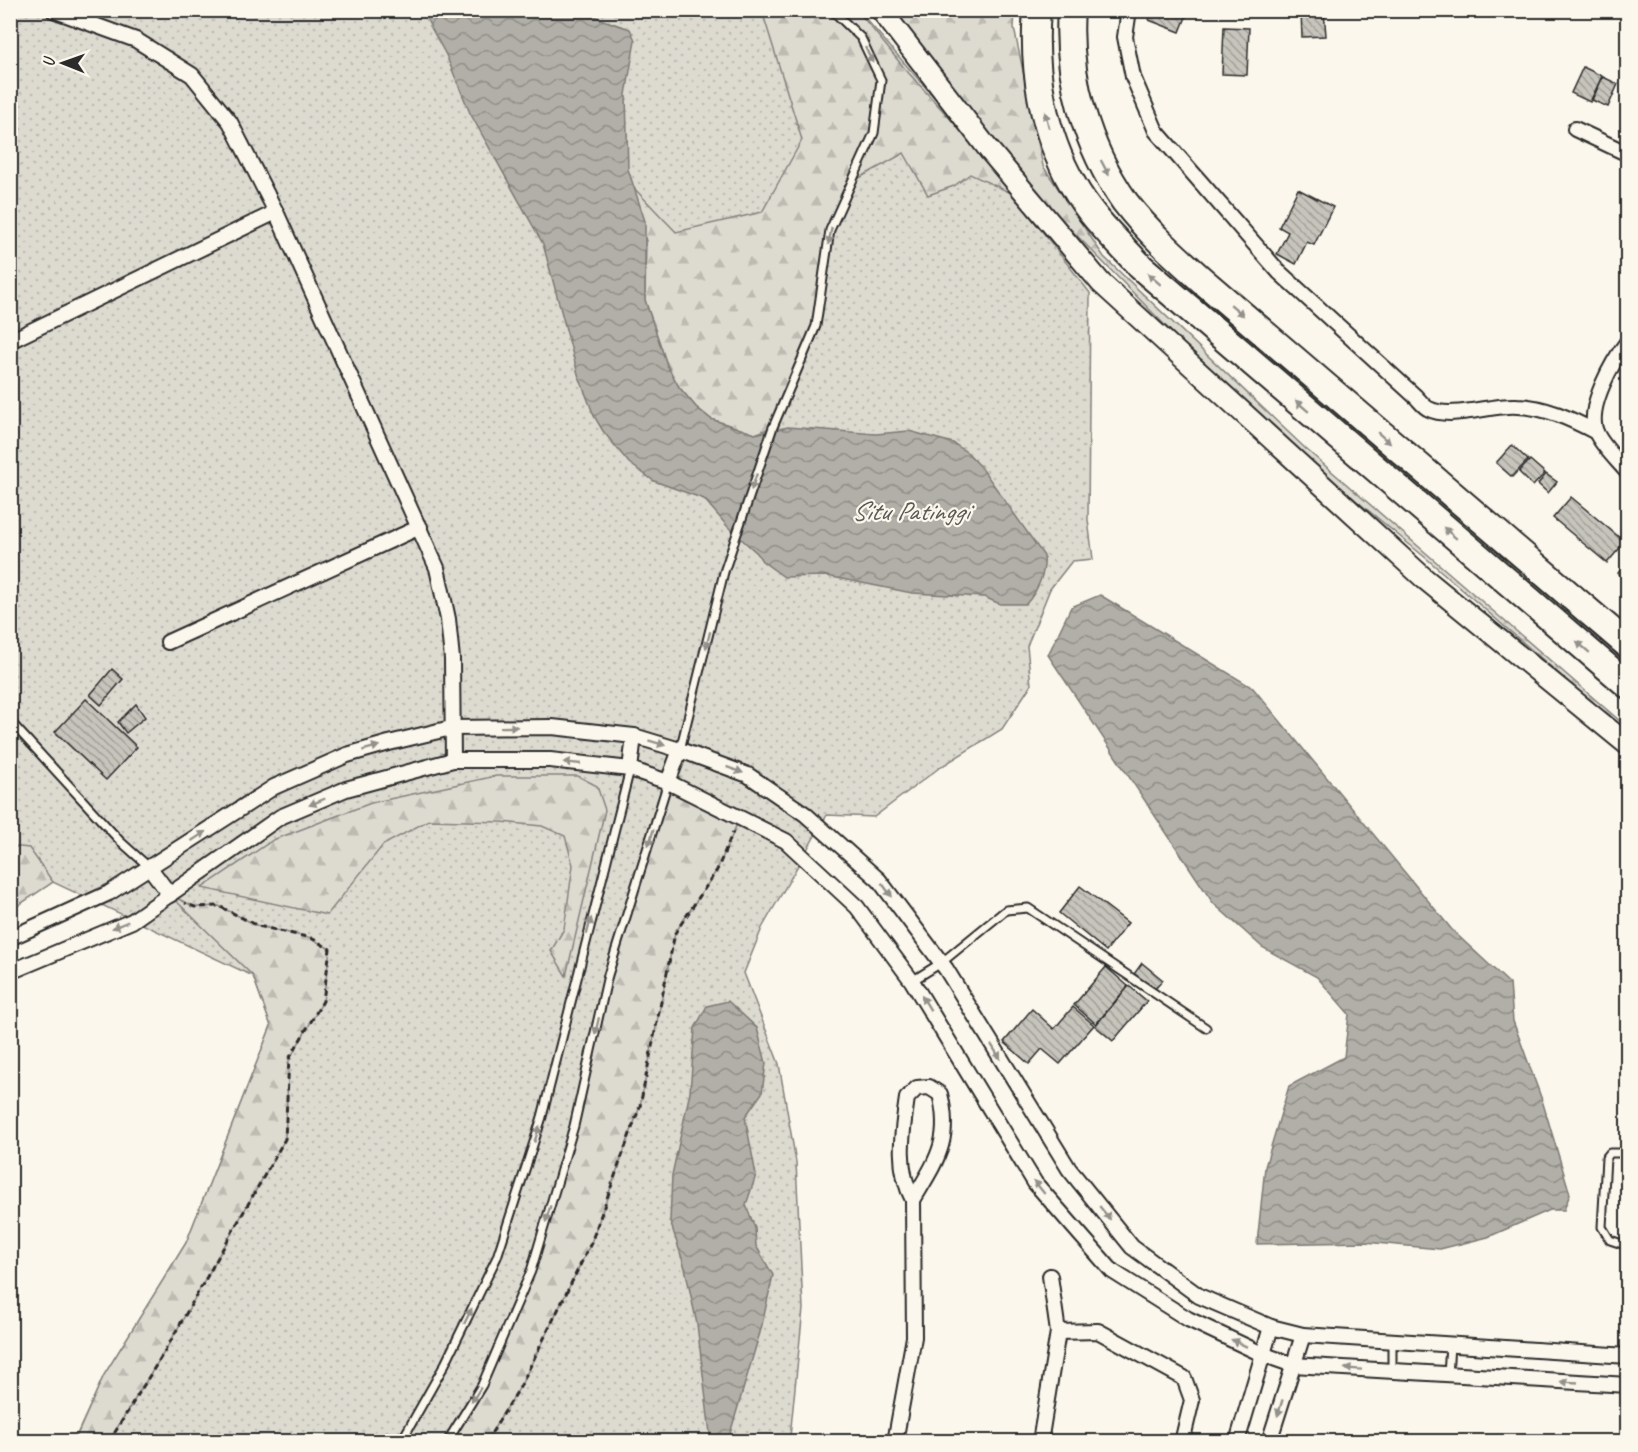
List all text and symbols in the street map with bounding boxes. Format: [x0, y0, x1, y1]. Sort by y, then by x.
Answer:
north arrow [33, 33, 93, 93]
one-way arrow [864, 46, 874, 63]
text: U [39, 55, 59, 67]
one-way arrow [1042, 111, 1051, 129]
one-way arrow [1100, 160, 1110, 177]
one-way arrow [825, 227, 834, 246]
one-way arrow [1146, 272, 1162, 285]
one-way arrow [1229, 303, 1244, 316]
one-way arrow [1294, 399, 1310, 412]
one-way arrow [1376, 431, 1392, 444]
one-way arrow [749, 473, 758, 491]
water label: Situ Patinggi [852, 494, 974, 528]
one-way arrow [1442, 526, 1458, 539]
one-way arrow [702, 631, 712, 649]
one-way arrow [1576, 641, 1591, 654]
one-way arrow [500, 722, 519, 732]
one-way arrow [648, 739, 666, 748]
one-way arrow [363, 743, 381, 752]
one-way arrow [562, 758, 581, 768]
one-way arrow [726, 766, 744, 776]
one-way arrow [307, 797, 325, 807]
one-way arrow [645, 829, 655, 847]
one-way arrow [191, 831, 207, 842]
one-way arrow [881, 882, 893, 898]
one-way arrow [585, 917, 594, 935]
one-way arrow [112, 921, 129, 930]
one-way arrow [920, 995, 931, 1011]
one-way arrow [591, 1016, 601, 1035]
one-way arrow [991, 1044, 1002, 1060]
one-way arrow [532, 1125, 542, 1143]
one-way arrow [1033, 1179, 1045, 1194]
one-way arrow [543, 1205, 552, 1223]
one-way arrow [1098, 1206, 1110, 1221]
one-way arrow [463, 1307, 473, 1325]
one-way arrow [1230, 1339, 1247, 1348]
one-way arrow [1344, 1364, 1363, 1374]
one-way arrow [1560, 1377, 1579, 1386]
one-way arrow [471, 1387, 482, 1403]
one-way arrow [1274, 1399, 1284, 1417]

